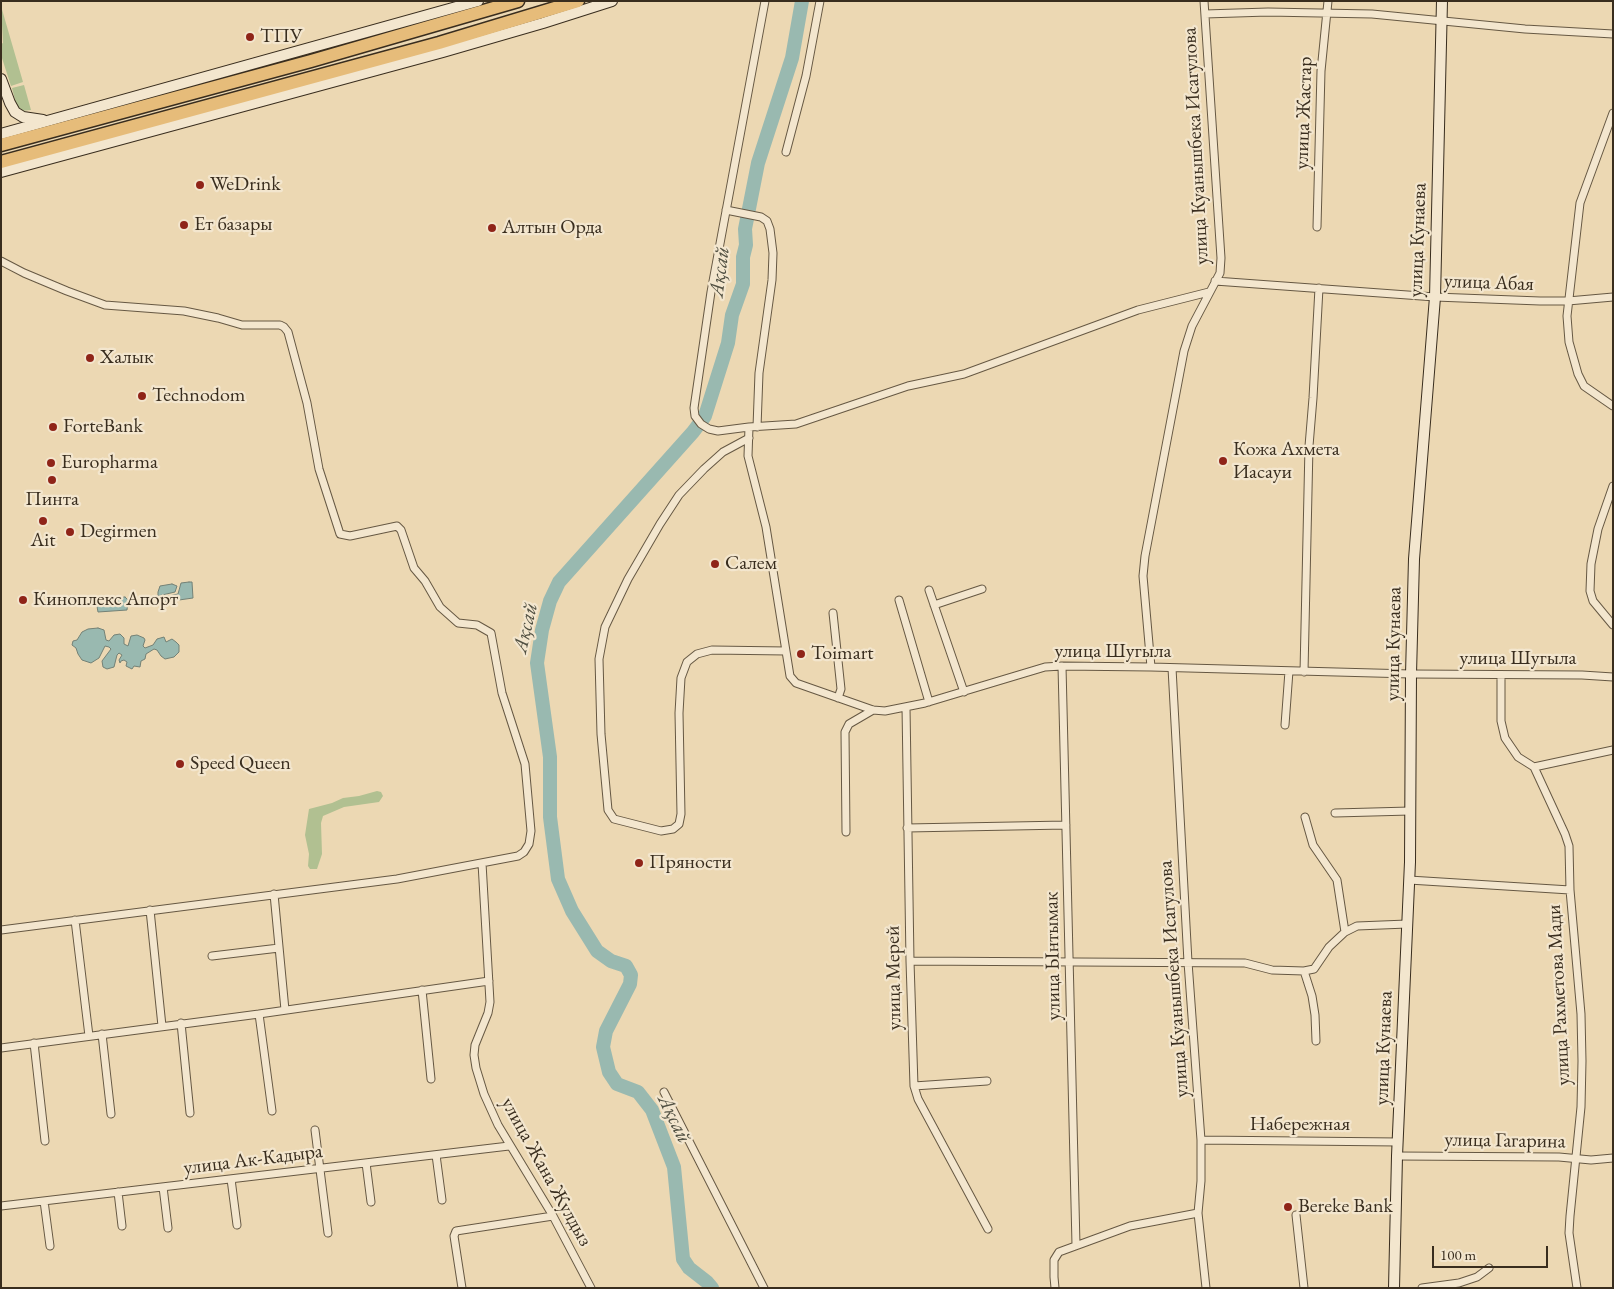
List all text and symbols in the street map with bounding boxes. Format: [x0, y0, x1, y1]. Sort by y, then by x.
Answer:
place label: ТПУ [260, 25, 303, 49]
street label: улица Куанышбека Исагулова [1178, 27, 1214, 265]
marker: ТПУ [244, 31, 256, 43]
street label: улица Жастар [1290, 56, 1318, 170]
place label: WeDrink [210, 173, 281, 197]
marker: WeDrink [194, 179, 206, 191]
street label: улица Кунаева [1404, 182, 1432, 298]
place label: Ет базары [194, 213, 273, 237]
place label: Алтын Орда [502, 216, 603, 240]
marker: Ет базары [178, 219, 190, 231]
marker: Алтын Орда [486, 222, 498, 234]
water label: Ақсай [704, 245, 736, 299]
street label: улица Абая [1444, 269, 1534, 297]
place label: Халык [100, 346, 154, 370]
marker: Халык [84, 352, 96, 364]
place label: Technodom [152, 384, 245, 408]
marker: Technodom [136, 390, 148, 402]
place label: ForteBank [63, 415, 143, 439]
marker: ForteBank [47, 421, 59, 433]
place label: Кожа Ахмета Иасауи [1233, 438, 1340, 485]
place label: Europharma [61, 451, 158, 475]
marker: Кожа Ахмета Иасауи [1217, 455, 1229, 467]
marker: Europharma [45, 457, 57, 469]
marker: Пинта [46, 474, 58, 486]
place label: Пинта [25, 488, 79, 512]
marker: Ait [37, 515, 49, 527]
place label: Degirmen [80, 520, 157, 544]
marker: Degirmen [64, 526, 76, 538]
place label: Ait [30, 529, 56, 553]
place label: Салем [725, 552, 777, 576]
marker: Салем [709, 558, 721, 570]
street label: улица Кунаева [1381, 587, 1407, 701]
place label: Киноплекс Апорт [33, 588, 178, 612]
marker: Киноплекс Апорт [17, 594, 29, 606]
water label: Ақсай [508, 600, 544, 656]
street label: улица Шугыла [1054, 640, 1172, 664]
place label: Toimart [811, 642, 874, 666]
street label: улица Шугыла [1459, 647, 1577, 671]
marker: Toimart [795, 648, 807, 660]
place label: Speed Queen [190, 752, 291, 776]
marker: Speed Queen [174, 758, 186, 770]
place label: Пряности [649, 851, 732, 875]
marker: Пряности [633, 857, 645, 869]
street label: улица Куанышбека Исагулова [1154, 860, 1194, 1098]
street label: улица Ынтымак [1040, 891, 1066, 1021]
street label: улица Рахметова Мади [1542, 904, 1576, 1086]
street label: улица Мерей [881, 925, 907, 1031]
street label: улица Кунаева [1370, 990, 1398, 1106]
water label: Ақсай [652, 1091, 696, 1147]
street label: улица Жана Жулдыз [495, 1093, 597, 1251]
street label: Набережная [1250, 1113, 1350, 1137]
street label: улица Гагарина [1444, 1128, 1566, 1154]
street label: улица Ак-Кадыра [182, 1140, 324, 1180]
place label: Bereke Bank [1298, 1195, 1393, 1219]
marker: Bereke Bank [1282, 1201, 1294, 1213]
scale bar [1434, 1236, 1550, 1268]
text: 100 m [1440, 1245, 1476, 1264]

